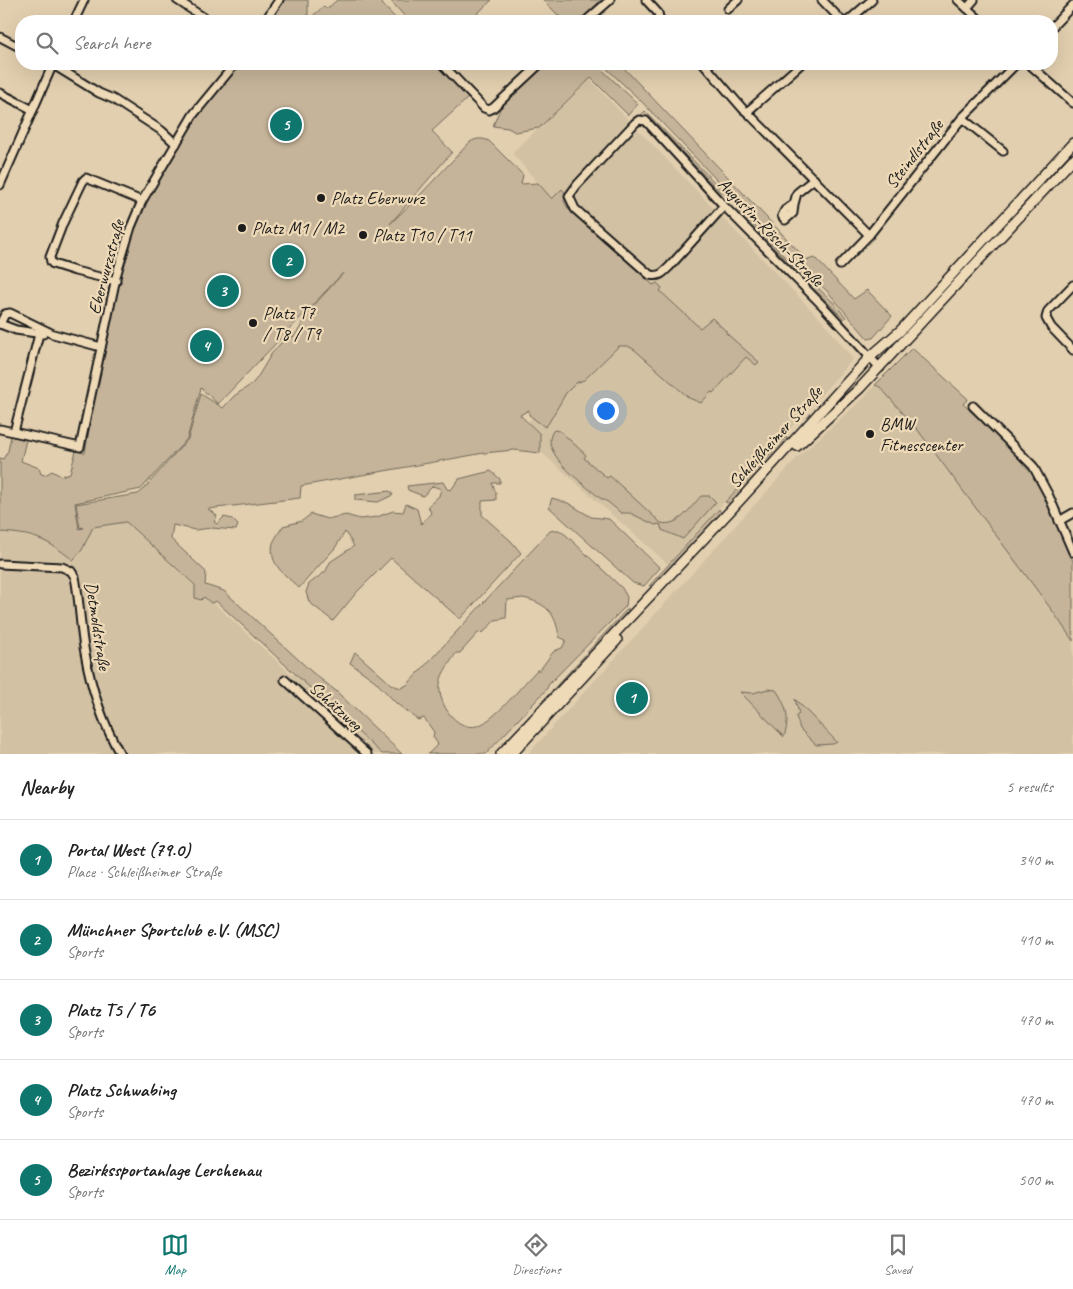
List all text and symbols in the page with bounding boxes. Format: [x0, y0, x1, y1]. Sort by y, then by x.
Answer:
search box [15, 15, 1058, 70]
icon: search [33, 29, 61, 57]
text: Search here [73, 31, 150, 55]
pin: 5 [270, 106, 302, 144]
street label: Steindlstraße [880, 114, 949, 193]
street label: Augustin-Rösch-Straße [713, 173, 829, 292]
place label: Platz Eberwurz [331, 187, 427, 209]
marker: Platz Eberwurz [315, 192, 327, 204]
street label: Eberwurzstraße [83, 216, 129, 317]
place label: Platz M1 / M2 [252, 217, 346, 239]
marker: Platz M1 / M2 [236, 222, 248, 234]
place label: Platz T10 / T11 [373, 224, 473, 246]
marker: Platz T10 / T11 [357, 229, 369, 241]
pin: 2 [272, 242, 304, 280]
pin: 3 [207, 272, 239, 310]
place label: Platz T7 / T8 / T9 [263, 302, 323, 345]
marker: Platz T7 / T8 / T9 [247, 317, 259, 329]
pin: 4 [190, 327, 222, 365]
street label: Schleißheimer Straße [723, 380, 827, 493]
your location [593, 398, 619, 424]
place label: BMW Fitnesscenter [880, 413, 964, 456]
marker: BMW Fitnesscenter [864, 428, 876, 440]
street label: Detmoldstraße [80, 580, 116, 673]
street label: Schätzweg [305, 676, 368, 737]
pin: 1 [616, 679, 648, 717]
text: Nearby [20, 774, 73, 800]
text: 5 results [1006, 777, 1053, 797]
text: Portal West (79.0) [67, 838, 190, 862]
text: 1 [32, 850, 40, 870]
text: 340 m [1019, 850, 1053, 870]
text: Place · Schleißheimer Straße [67, 862, 221, 882]
text: Münchner Sportclub e.V. (MSC) [67, 918, 278, 942]
text: 2 [32, 930, 40, 950]
text: 410 m [1019, 930, 1053, 950]
text: Sports [67, 942, 103, 962]
text: Platz T5 / T6 [67, 998, 155, 1022]
text: 3 [32, 1010, 40, 1030]
text: 470 m [1019, 1010, 1053, 1030]
text: Sports [67, 1022, 103, 1042]
text: Platz Schwabing [67, 1078, 176, 1102]
text: 4 [32, 1090, 40, 1110]
text: 470 m [1019, 1090, 1053, 1110]
text: Sports [67, 1102, 103, 1122]
text: Bezirkssportanlage Lerchenau [67, 1158, 261, 1182]
text: 5 [33, 1170, 39, 1190]
text: 500 m [1019, 1170, 1053, 1190]
text: Sports [67, 1182, 103, 1202]
tab: Map [161, 1231, 189, 1278]
tab: Directions [512, 1231, 561, 1278]
tab: Saved [884, 1231, 912, 1278]

